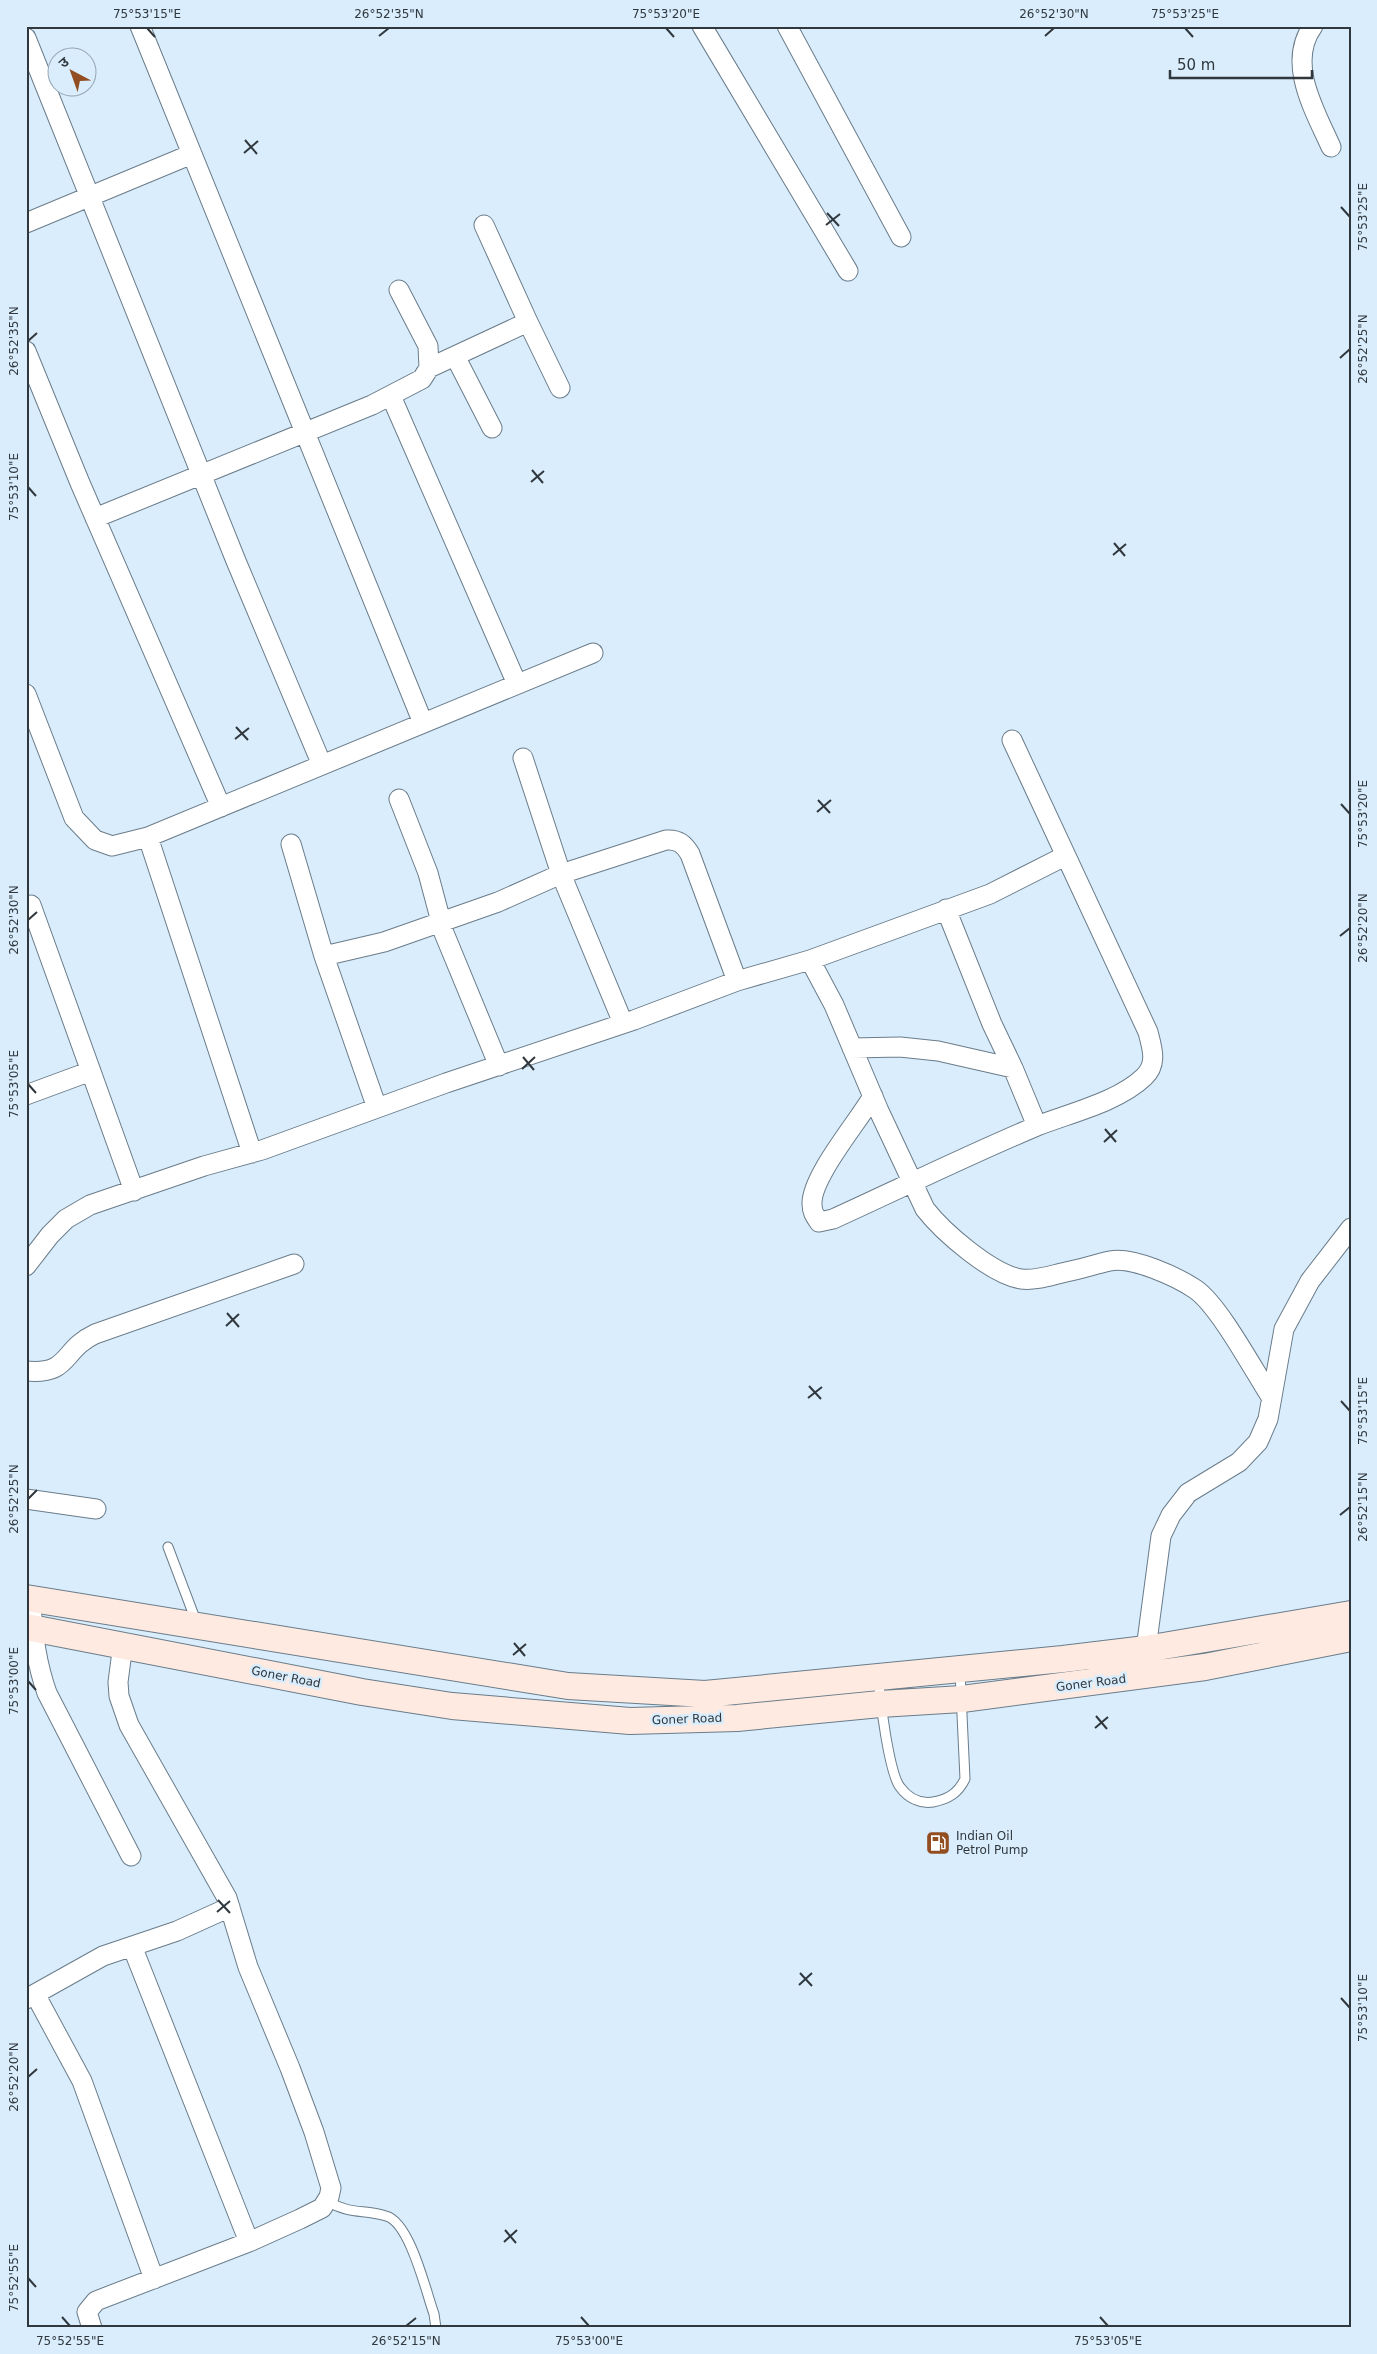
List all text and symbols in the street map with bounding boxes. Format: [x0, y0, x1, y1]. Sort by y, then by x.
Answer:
text: 75°53'15"E [113, 7, 181, 21]
text: 26°52'35"N [354, 7, 424, 21]
text: 75°53'20"E [632, 7, 700, 21]
text: 26°52'30"N [1019, 7, 1089, 21]
text: 75°53'25"E [1151, 7, 1219, 21]
north arrow [48, 48, 98, 98]
scale bar [1170, 48, 1312, 80]
text: उ [55, 53, 72, 71]
text: 50 m [1177, 56, 1215, 74]
text: 75°53'25"E [1356, 183, 1370, 251]
text: 26°52'35"N [7, 306, 21, 376]
text: 26°52'25"N [1356, 314, 1370, 384]
text: 75°53'10"E [7, 453, 21, 521]
text: 75°53'20"E [1356, 780, 1370, 848]
text: 26°52'30"N [7, 885, 21, 955]
text: 26°52'20"N [1356, 893, 1370, 963]
text: 75°53'05"E [7, 1050, 21, 1118]
text: 75°53'15"E [1356, 1377, 1370, 1445]
text: 26°52'25"N [7, 1464, 21, 1534]
text: 26°52'15"N [1356, 1472, 1370, 1542]
text: 75°53'00"E [7, 1647, 21, 1715]
street label: Goner Road [250, 1663, 322, 1691]
street label: Goner Road [1055, 1672, 1127, 1694]
street label: Goner Road [652, 1711, 722, 1727]
place label: Indian Oil Petrol Pump [956, 1829, 1028, 1857]
fuel station icon: Indian Oil Petrol Pump [925, 1830, 951, 1856]
text: 75°53'10"E [1356, 1974, 1370, 2042]
text: 26°52'20"N [7, 2042, 21, 2112]
text: 75°52'55"E [7, 2244, 21, 2312]
text: 75°52'55"E [36, 2334, 104, 2348]
text: 26°52'15"N [371, 2334, 441, 2348]
text: 75°53'00"E [555, 2334, 623, 2348]
text: 75°53'05"E [1074, 2334, 1142, 2348]

